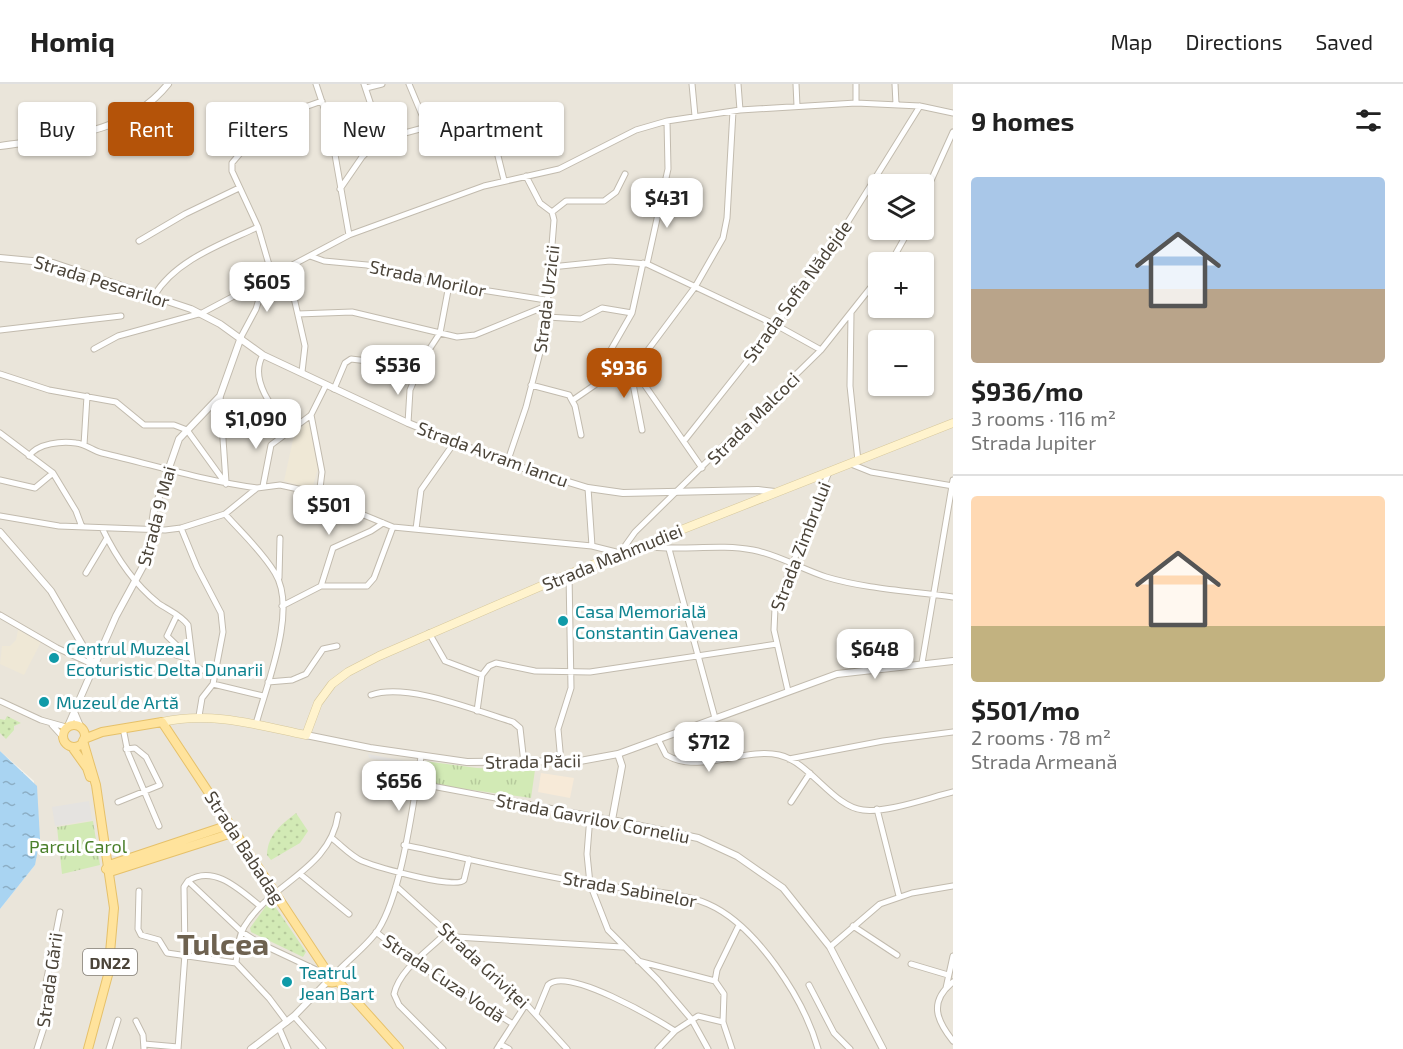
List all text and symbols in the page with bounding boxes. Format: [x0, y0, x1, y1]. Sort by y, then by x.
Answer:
text: Homiq [30, 24, 115, 58]
text: Map [1110, 29, 1153, 54]
text: Directions [1186, 29, 1282, 54]
text: Saved [1315, 29, 1373, 54]
chip: Buy [18, 102, 96, 156]
chip: Rent [108, 102, 194, 156]
chip: Filters [206, 102, 309, 156]
chip: New [321, 102, 407, 156]
chip: Apartment [419, 102, 564, 156]
icon: filters [1352, 104, 1385, 137]
text: 9 homes [971, 105, 1074, 136]
map controls [868, 174, 934, 396]
button: layers [868, 174, 934, 240]
pin: $431 [631, 178, 703, 229]
text: $431 [645, 185, 689, 209]
street label: Strada Sofia Nădejde [738, 216, 856, 366]
icon: home [1124, 216, 1232, 324]
street label: Strada Urzicii [528, 244, 564, 354]
street label: Strada Pescarilor [32, 250, 172, 312]
button: + [868, 252, 934, 318]
street label: Strada Morilor [368, 255, 488, 301]
pin: $605 [231, 262, 303, 313]
text: $605 [243, 269, 291, 293]
button: − [868, 330, 934, 396]
pin: $536 [362, 345, 434, 396]
pin: $936 [588, 348, 660, 399]
text: $536 [375, 352, 421, 376]
text: $936 [601, 355, 647, 379]
street label: Strada Malcoci [702, 367, 804, 469]
text: $936/mo [971, 375, 1083, 406]
pin: $1,090 [207, 399, 305, 450]
text: $1,090 [225, 406, 287, 430]
text: 3 rooms · 116 m² [971, 406, 1116, 430]
street label: Strada Avram Iancu [414, 416, 572, 492]
text: Strada Jupiter [971, 430, 1096, 454]
street label: Strada 9 Mai [132, 464, 180, 568]
street label: Strada Zimbrului [765, 478, 835, 614]
pin: $501 [293, 485, 365, 536]
text: $501 [307, 492, 351, 516]
street label: Strada Mahmudiei [539, 519, 685, 595]
icon: home [1124, 535, 1232, 643]
place label: Casa Memorială Constantin Gavenea [575, 600, 738, 643]
marker: Casa Memorială Constantin Gavenea [556, 614, 570, 628]
pin: $648 [839, 629, 911, 680]
text: $648 [851, 636, 899, 660]
place label: Centrul Muzeal Ecoturistic Delta Dunarii [66, 637, 263, 680]
marker: Centrul Muzeal Ecoturistic Delta Dunarii [47, 651, 61, 665]
place label: Muzeul de Artă [56, 691, 179, 713]
text: $501/mo [971, 694, 1080, 725]
marker: Muzeul de Artă [37, 695, 51, 709]
pin: $712 [673, 722, 745, 773]
text: 2 rooms · 78 m² [971, 725, 1111, 749]
text: $712 [688, 729, 730, 753]
street label: Strada Păcii [485, 749, 581, 773]
text: Strada Armeană [971, 749, 1117, 773]
pin: $656 [363, 761, 435, 812]
text: $656 [376, 768, 422, 792]
street label: Strada Babadag [200, 787, 290, 907]
street label: Strada Gavrilov Corneliu [494, 788, 692, 848]
park label: Parcul Carol [29, 835, 128, 857]
street label: Strada Sabinelor [561, 866, 699, 912]
street label: Strada Griviței [433, 917, 534, 1013]
district label: Tulcea [177, 925, 269, 961]
street label: Strada Cuza Vodă [379, 929, 509, 1027]
street label: Strada Gării [31, 931, 67, 1029]
road number: DN22 [83, 949, 137, 975]
place label: Teatrul Jean Bart [299, 961, 374, 1004]
marker: Teatrul Jean Bart [280, 975, 294, 989]

